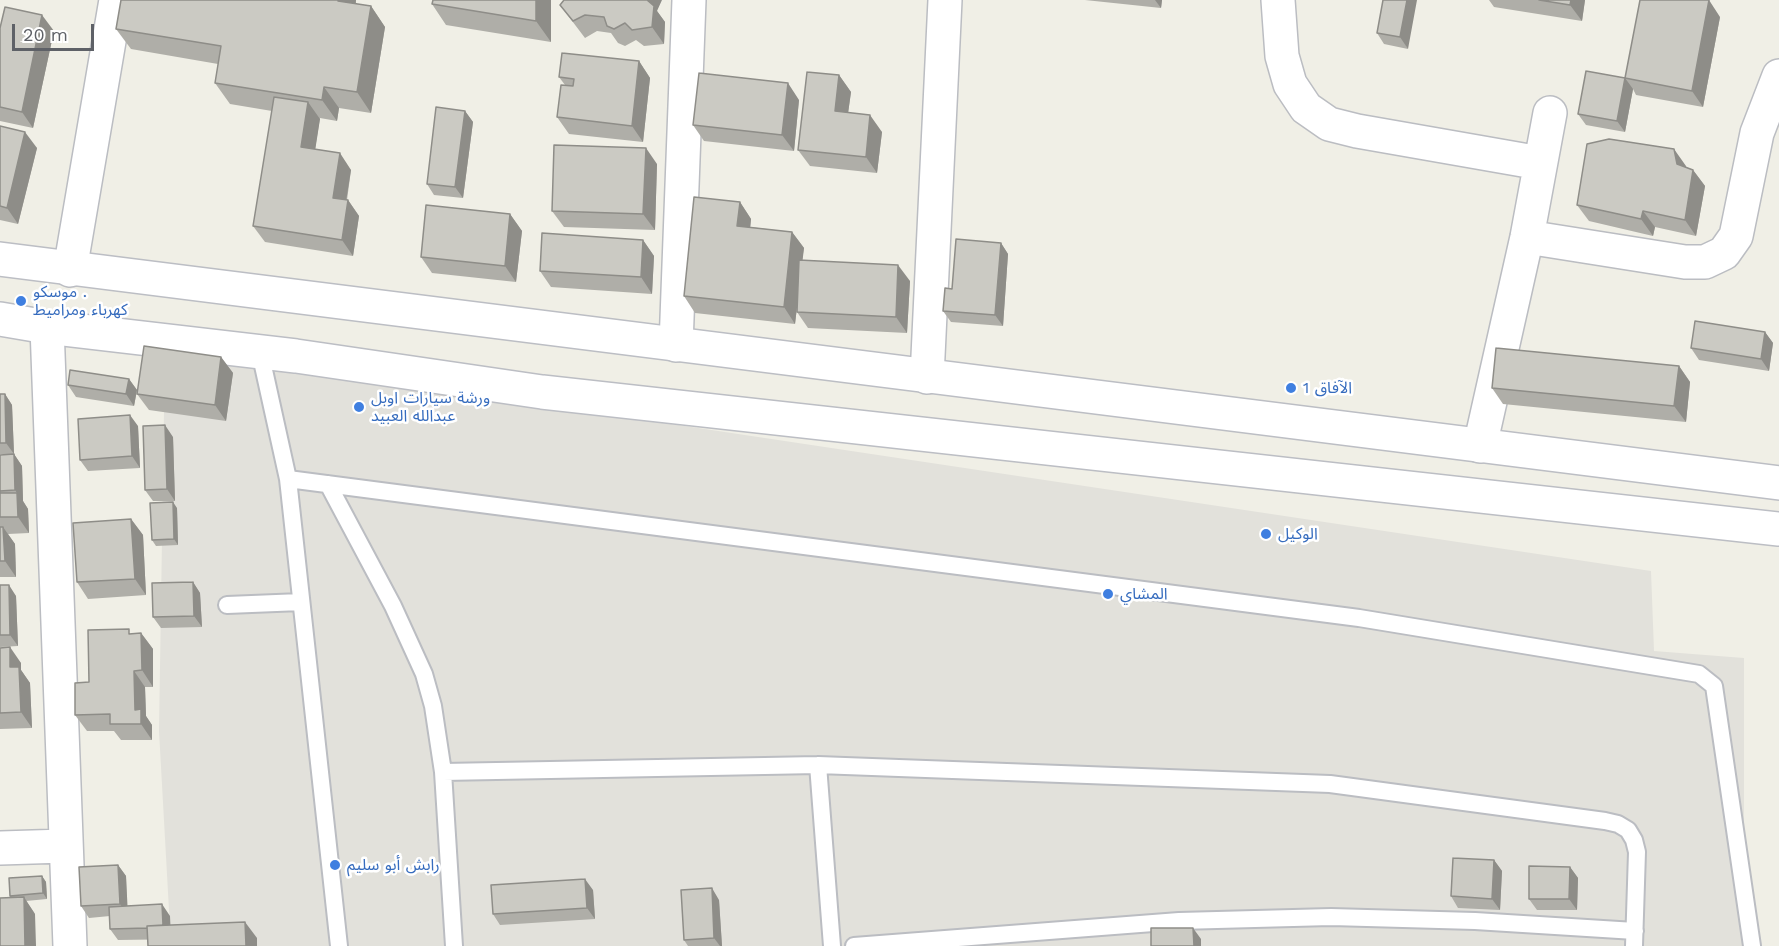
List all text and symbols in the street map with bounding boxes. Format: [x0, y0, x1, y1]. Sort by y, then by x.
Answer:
scale bar [15, 12, 98, 50]
text: 20 m [23, 24, 68, 45]
place label: موسكو . كهرباء ومراميط [33, 282, 128, 320]
marker: موسكو . كهرباء ومراميط [14, 294, 28, 308]
place label: الآفاق 1 [1303, 378, 1352, 398]
marker: الآفاق 1 [1284, 381, 1298, 395]
place label: ورشة سيارات اوبل عبدالله العبيد [371, 388, 490, 426]
marker: ورشة سيارات اوبل عبدالله العبيد [352, 400, 366, 414]
place label: الوكيل [1278, 524, 1318, 544]
marker: الوكيل [1259, 527, 1273, 541]
place label: المشاي [1120, 584, 1168, 604]
marker: المشاي [1101, 587, 1115, 601]
place label: رابش أبو سليم [347, 855, 440, 875]
marker: رابش أبو سليم [328, 858, 342, 872]

